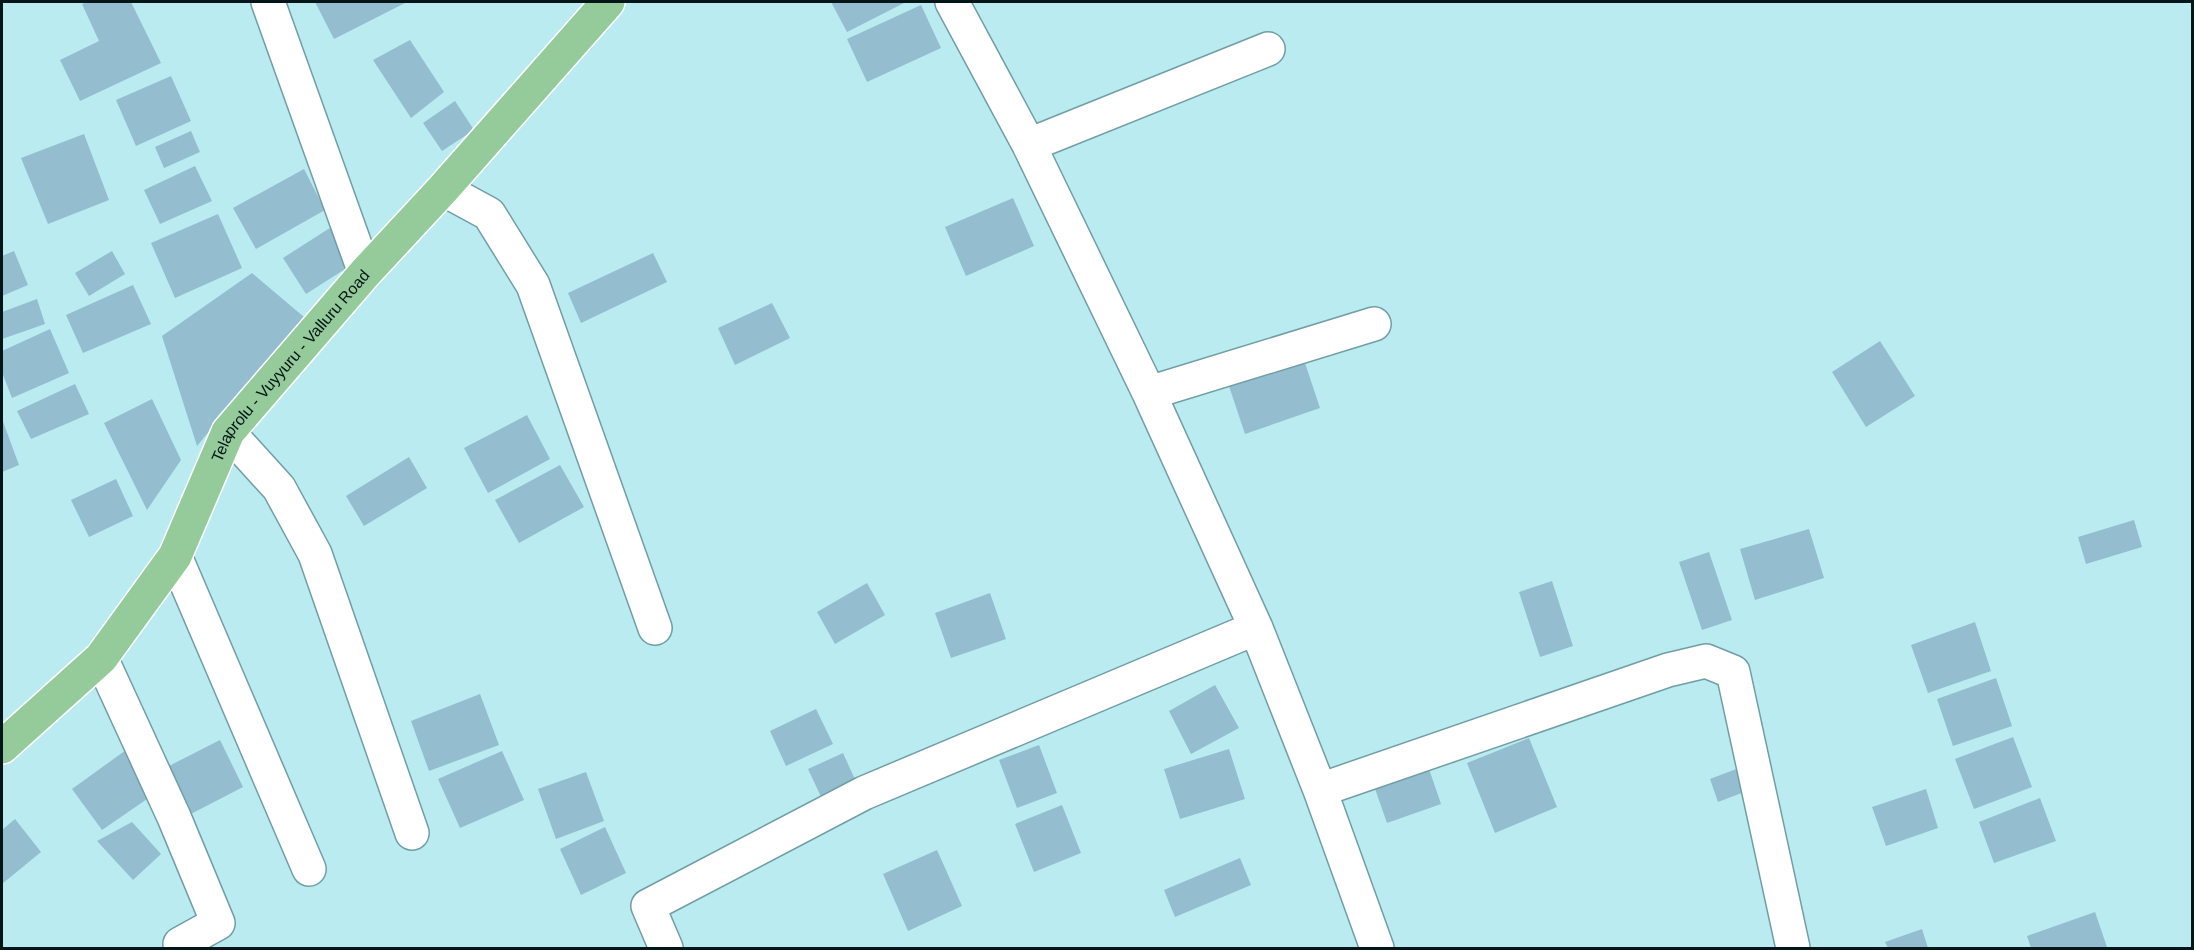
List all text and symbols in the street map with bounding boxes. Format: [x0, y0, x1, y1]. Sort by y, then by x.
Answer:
street label: Telaprolu - Vuyyuru - Valluru Road [208, 267, 373, 464]

